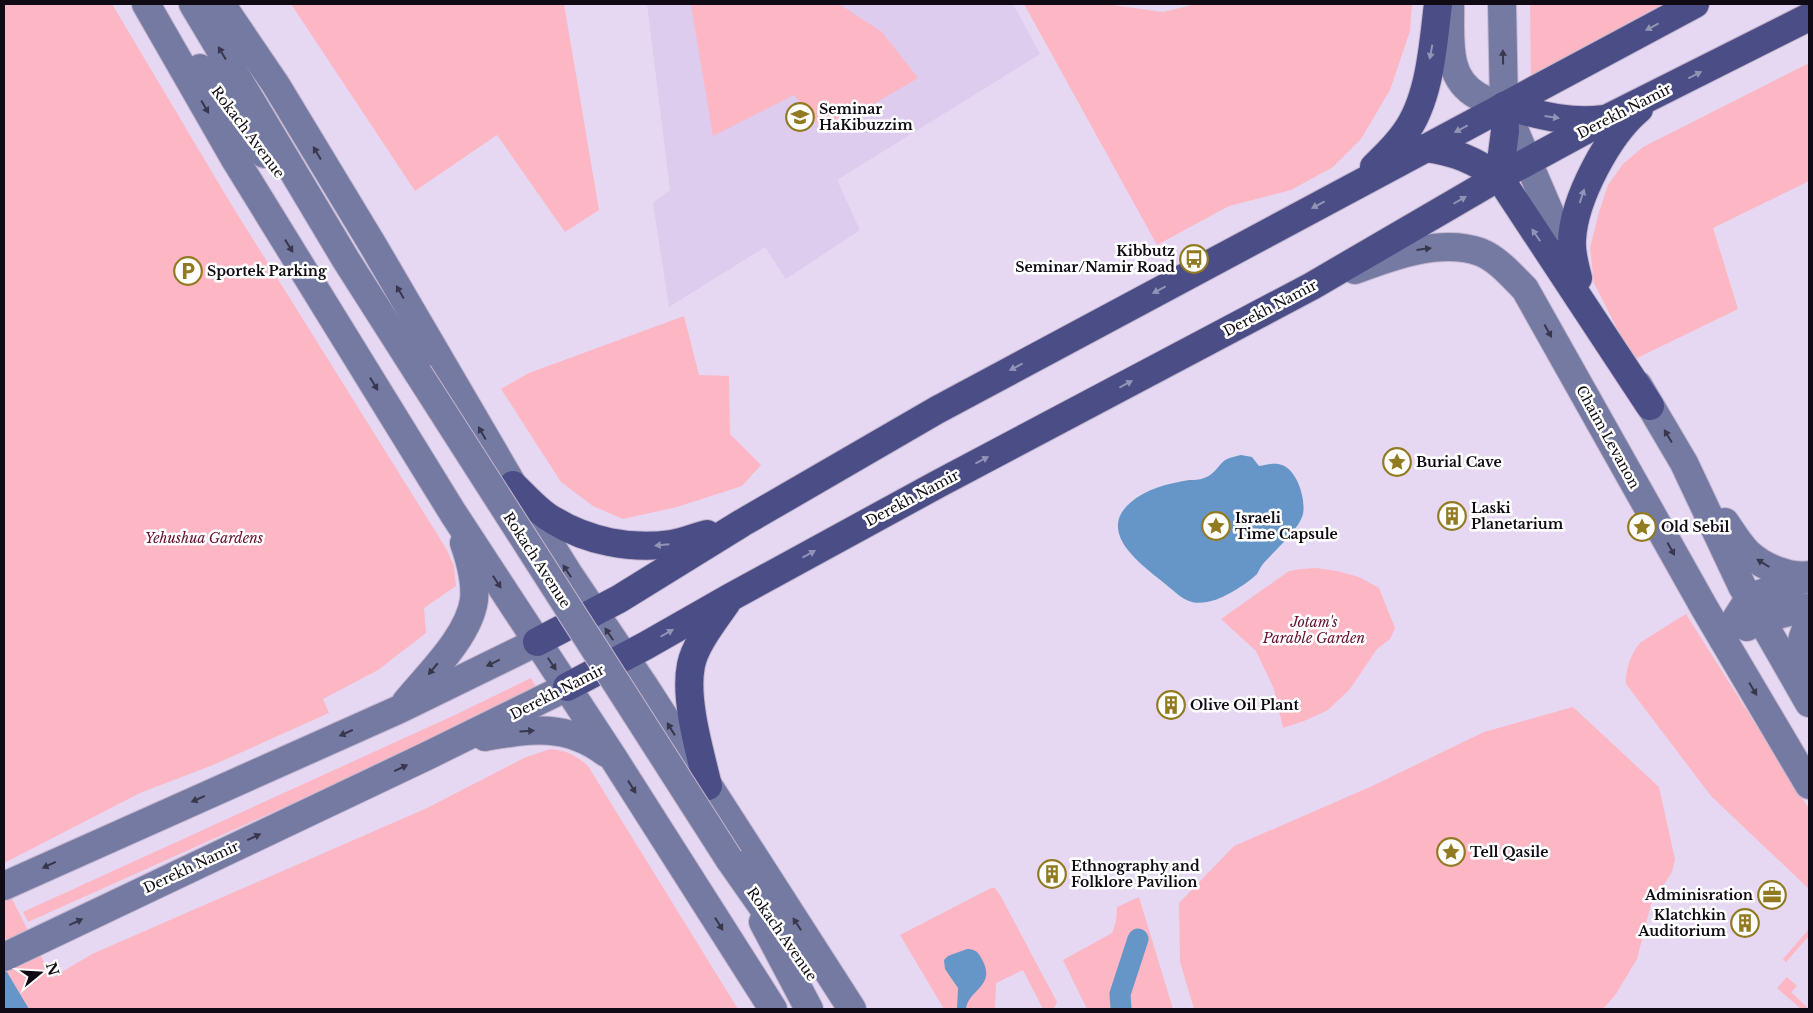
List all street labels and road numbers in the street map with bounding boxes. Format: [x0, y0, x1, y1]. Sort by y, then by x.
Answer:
street label: Derekh Namir [1574, 79, 1675, 143]
street label: Rokach Avenue [208, 83, 288, 181]
street label: Derekh Namir [1220, 276, 1320, 340]
street label: Chaim Levanon [1572, 382, 1644, 492]
street label: Derekh Namir [862, 466, 962, 530]
street label: Rokach Avenue [499, 509, 575, 611]
street label: Derekh Namir [507, 660, 608, 724]
street label: Derekh Namir [140, 837, 242, 897]
street label: Rokach Avenue [743, 884, 821, 984]

